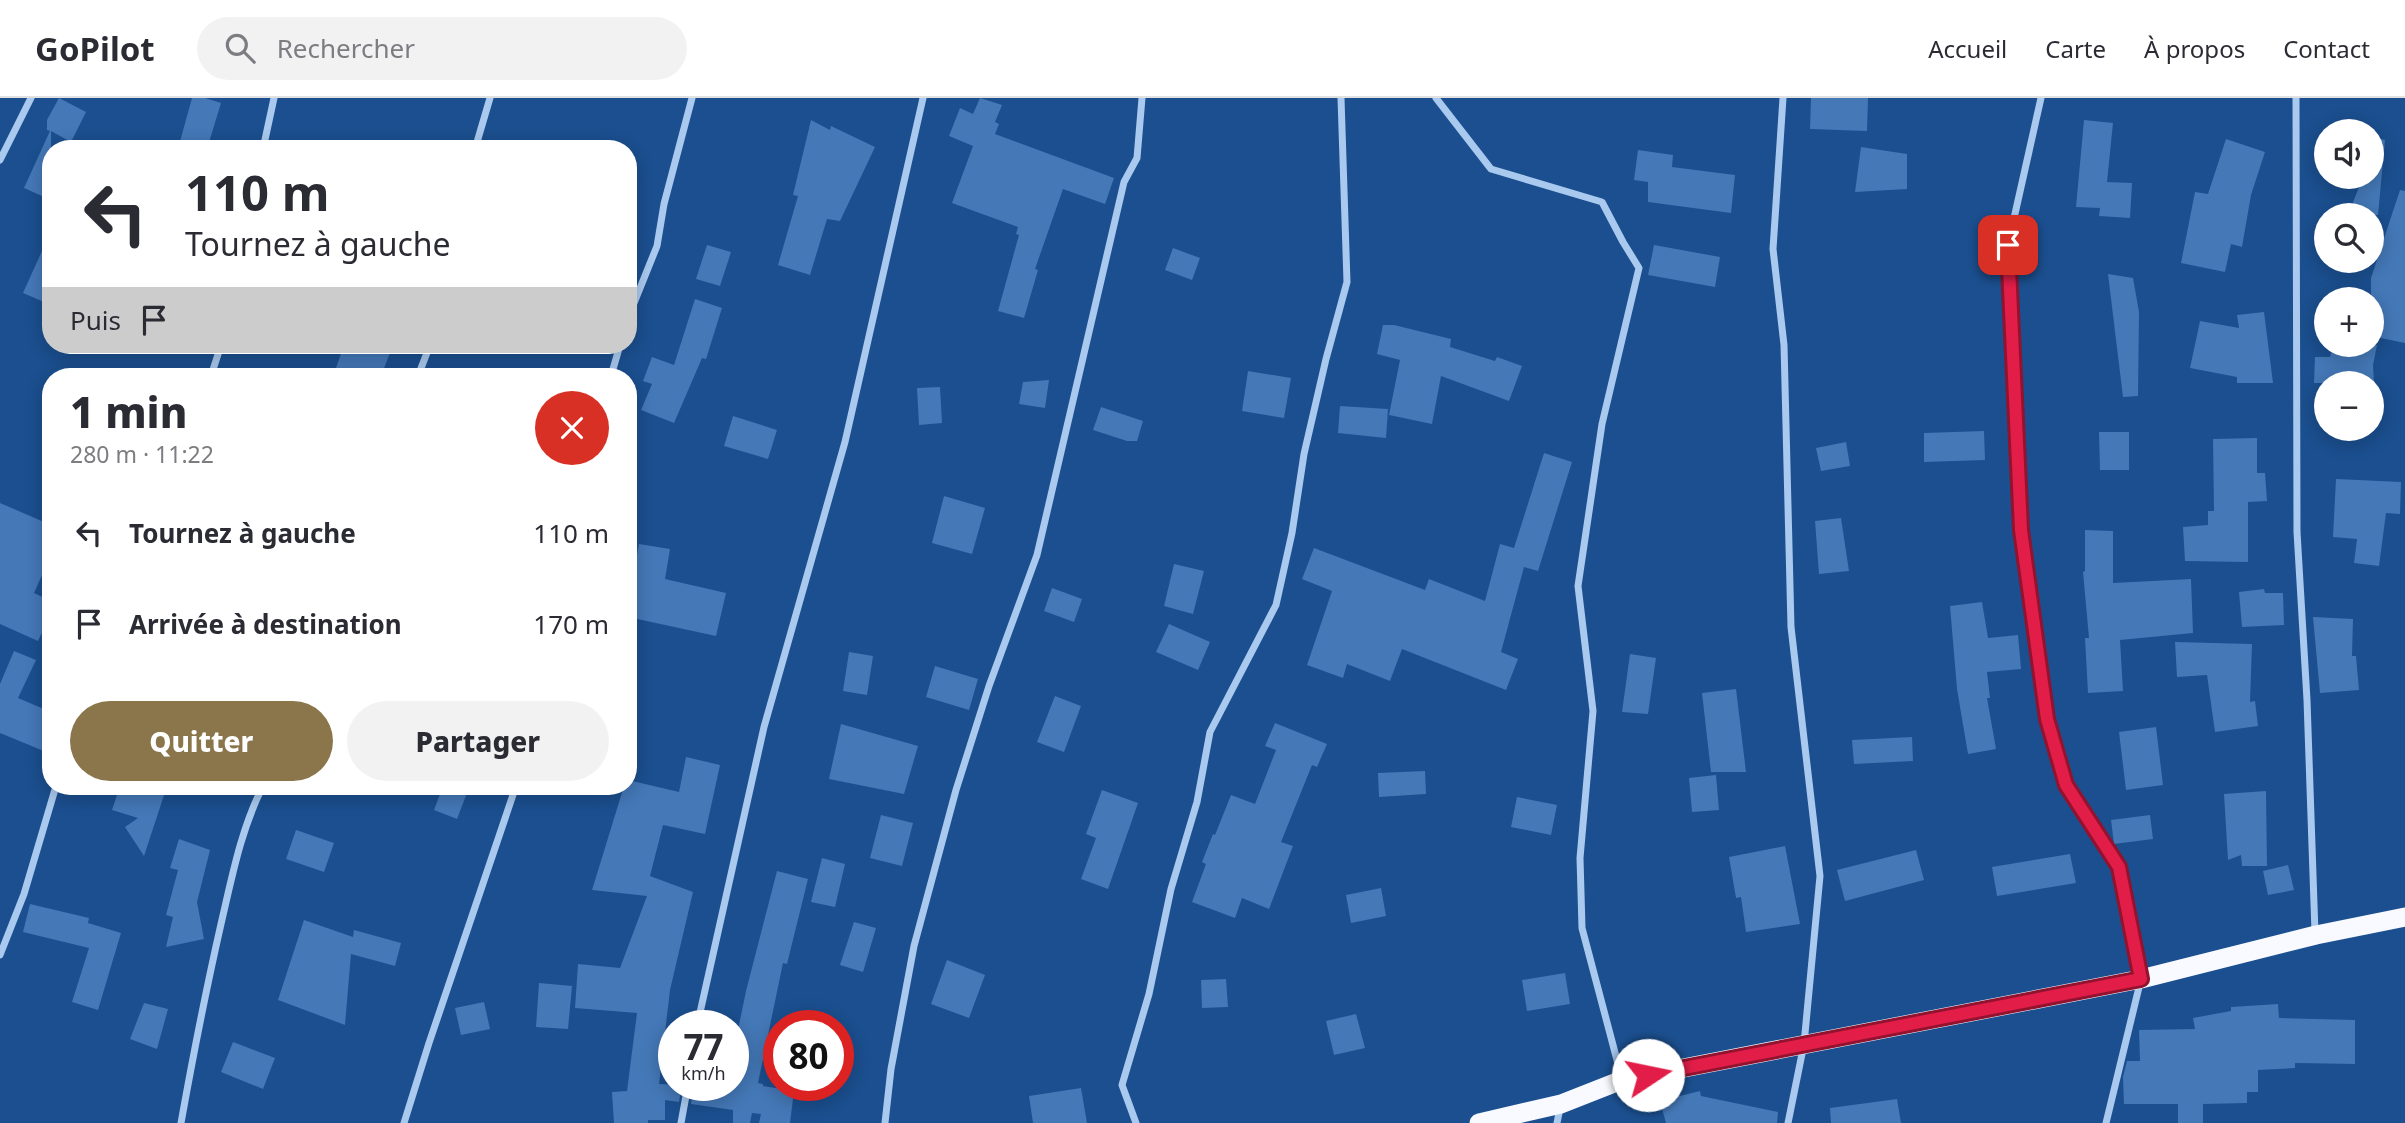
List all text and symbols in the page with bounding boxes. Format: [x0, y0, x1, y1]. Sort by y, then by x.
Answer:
search box [197, 17, 687, 80]
text: GoPilot [35, 26, 155, 71]
icon: search [221, 29, 259, 67]
text: Rechercher [277, 30, 415, 66]
text: Accueil [1928, 32, 2007, 65]
text: Carte [2045, 32, 2106, 65]
text: À propos [2144, 32, 2245, 65]
text: Contact [2283, 32, 2370, 65]
map controls [2314, 119, 2384, 441]
button: sound [2314, 119, 2384, 189]
text: 110 m [185, 159, 330, 225]
icon: left [70, 168, 161, 259]
button: search [2314, 203, 2384, 273]
pin [1978, 215, 2038, 275]
text: Tournez à gauche [185, 222, 451, 265]
icon: arrive [1989, 226, 2027, 264]
button: + [2314, 287, 2384, 357]
icon: arrive [135, 301, 173, 339]
text: Puis [70, 302, 121, 338]
button: − [2314, 371, 2384, 441]
text: 1 min [70, 383, 187, 440]
button: close [535, 391, 609, 465]
text: 280 m · 11:22 [70, 438, 214, 470]
icon: left [70, 514, 108, 552]
text: Tournez à gauche [129, 515, 356, 551]
text: 110 m [533, 515, 609, 551]
icon: arrive [70, 605, 108, 643]
text: Arrivée à destination [129, 606, 402, 642]
text: 170 m [533, 606, 609, 642]
button: Quitter [70, 701, 333, 781]
button: Partager [347, 701, 609, 781]
speed limit sign: 80 [763, 1010, 854, 1101]
text: 77 [683, 1023, 724, 1070]
position arrow [1611, 1038, 1685, 1112]
text: km/h [681, 1061, 726, 1085]

